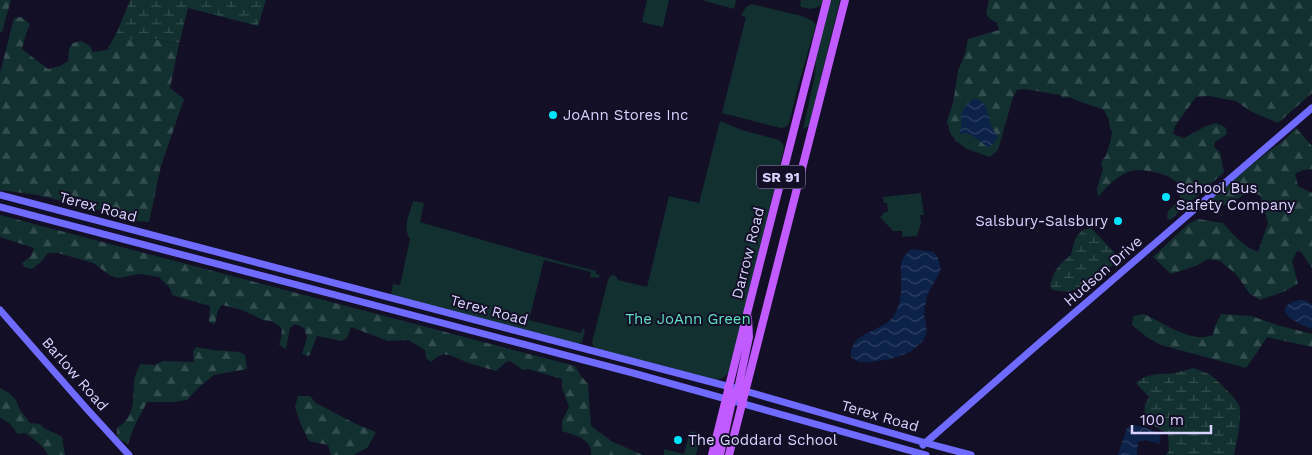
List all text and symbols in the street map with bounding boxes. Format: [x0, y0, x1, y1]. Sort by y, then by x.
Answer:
place label: JoAnn Stores Inc [563, 106, 688, 124]
marker: JoAnn Stores Inc [547, 109, 559, 121]
road number: SR 91 [757, 166, 805, 188]
place label: School Bus Safety Company [1176, 179, 1295, 214]
street label: Terex Road [57, 188, 139, 226]
marker: School Bus Safety Company [1160, 191, 1172, 203]
street label: Darrow Road [728, 205, 768, 301]
place label: Salsbury-Salsbury [975, 212, 1108, 230]
marker: Salsbury-Salsbury [1112, 215, 1124, 227]
street label: Hudson Drive [1060, 232, 1146, 310]
street label: Terex Road [448, 291, 530, 329]
park label: The JoAnn Green [625, 310, 751, 328]
street label: Barlow Road [38, 333, 112, 415]
street label: Terex Road [839, 396, 921, 436]
scale bar [1132, 402, 1211, 434]
text: 100 m [1140, 411, 1184, 429]
place label: The Goddard School [688, 431, 838, 449]
marker: The Goddard School [672, 434, 684, 446]

